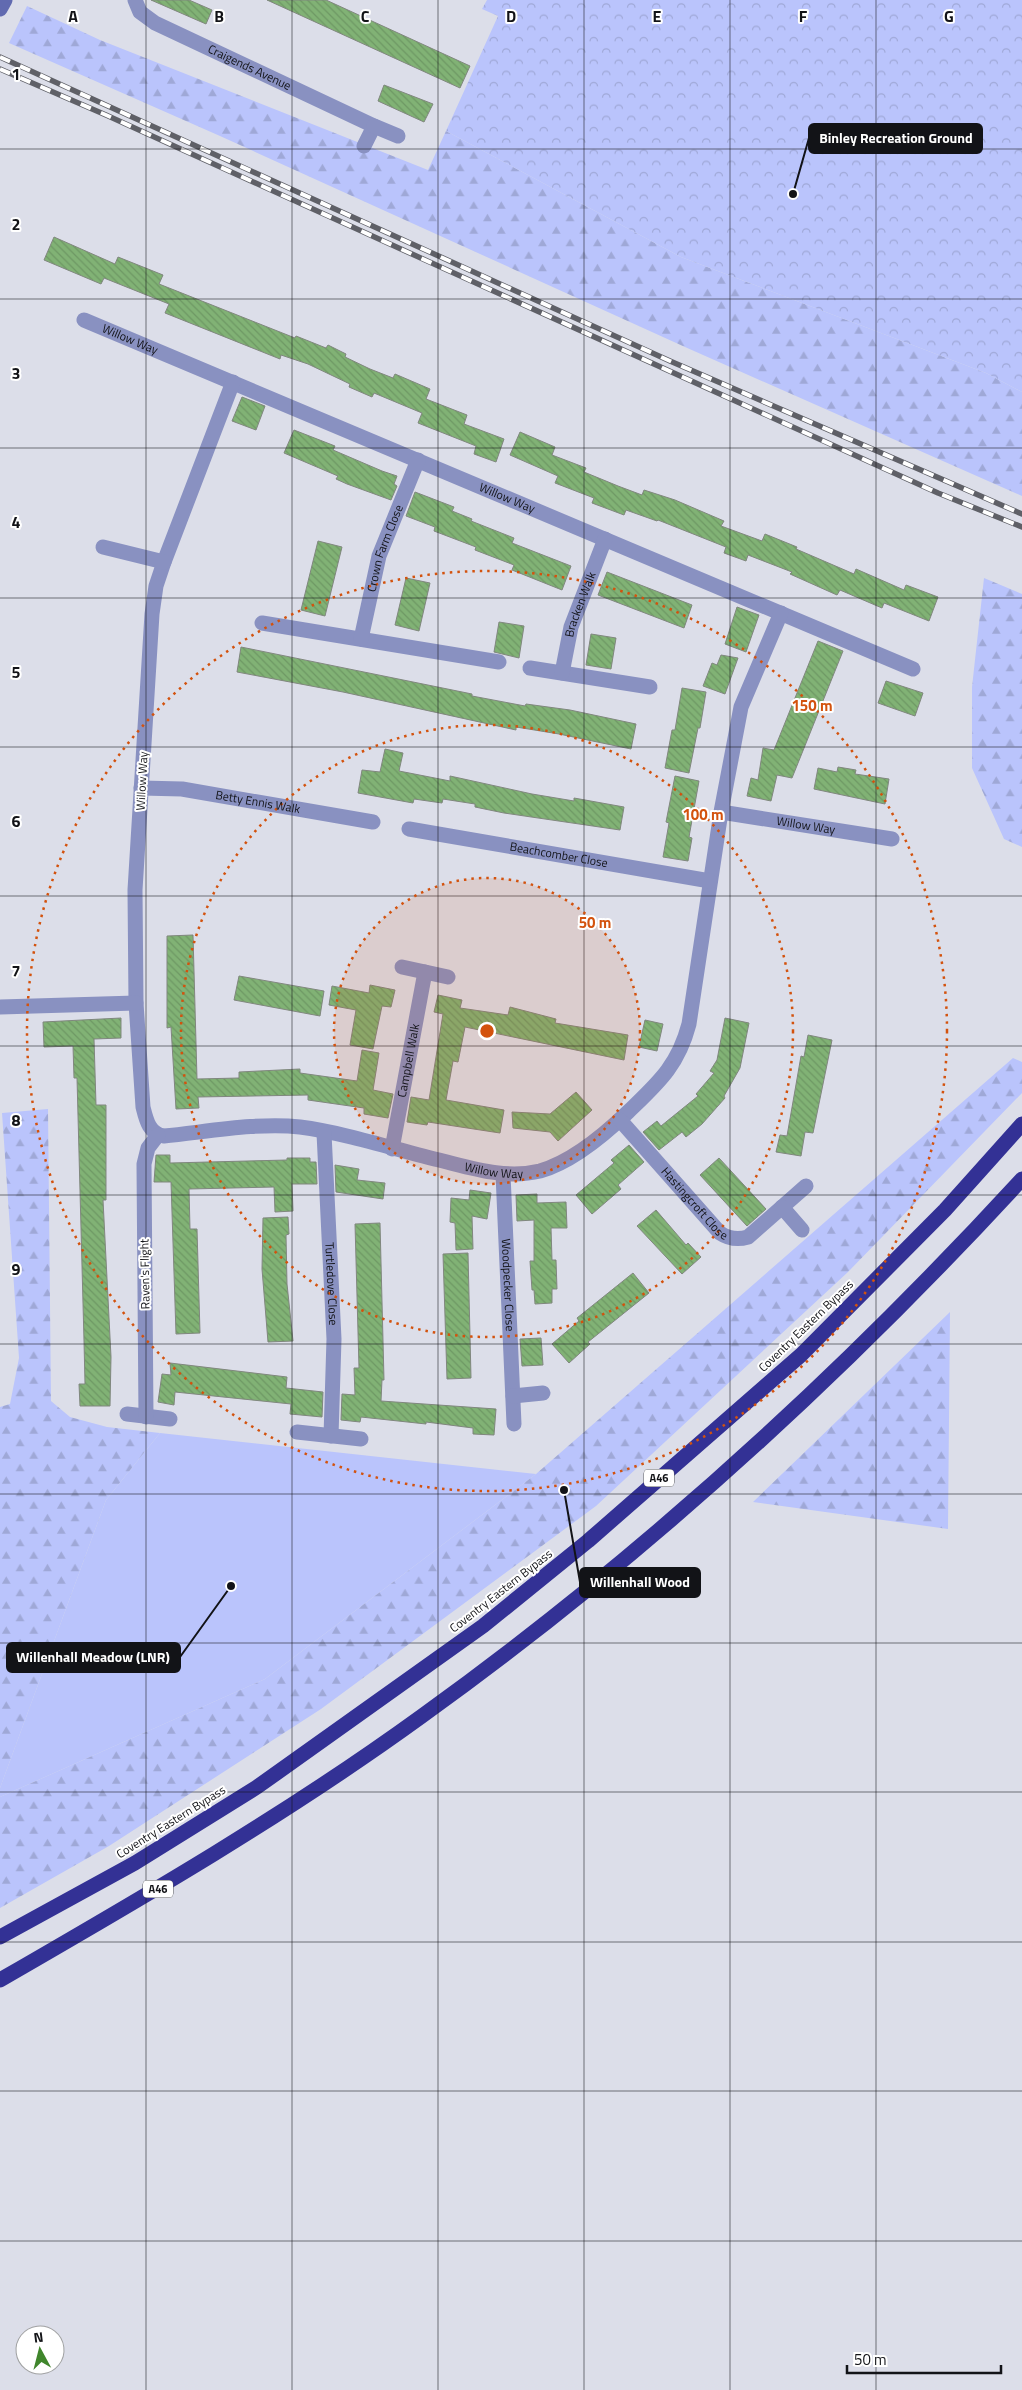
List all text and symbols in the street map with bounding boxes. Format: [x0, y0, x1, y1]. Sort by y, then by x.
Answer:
text: A [68, 4, 78, 28]
text: B [214, 4, 224, 28]
text: C [361, 4, 370, 28]
text: D [506, 4, 516, 28]
text: E [653, 4, 662, 28]
text: F [799, 4, 808, 28]
text: G [944, 4, 954, 28]
street label: Craigends Avenue [205, 39, 295, 95]
text: 1 [12, 62, 20, 86]
callout: Binley Recreation Ground [809, 124, 982, 153]
text: Binley Recreation Ground [819, 127, 973, 148]
text: 2 [12, 212, 20, 236]
street label: Willow Way [99, 319, 161, 359]
text: 3 [12, 361, 20, 385]
street label: Willow Way [476, 477, 538, 518]
street label: Crown Farm Close [361, 502, 408, 594]
text: 4 [12, 510, 21, 534]
street label: Bracken Walk [559, 569, 601, 639]
text: 5 [12, 660, 21, 684]
text: 150 m [791, 694, 833, 717]
street label: Willow Way [130, 751, 153, 811]
street label: Betty Ennis Walk [214, 785, 302, 818]
text: 100 m [682, 803, 724, 826]
text: 6 [12, 809, 21, 833]
street label: Willow Way [775, 811, 837, 839]
street label: Beachcomber Close [508, 837, 609, 872]
text: 50 m [579, 911, 611, 934]
text: 7 [12, 959, 20, 983]
street label: Campbell Walk [392, 1022, 424, 1099]
centre of rings [478, 1022, 496, 1040]
text: 8 [12, 1108, 21, 1132]
street label: Willow Way [463, 1157, 524, 1183]
street label: Hastingcroft Close [657, 1162, 731, 1245]
street label: Raven's Flight [134, 1238, 155, 1309]
street label: Woodpecker Close [497, 1238, 520, 1332]
street label: Turtledove Close [320, 1242, 343, 1326]
text: 9 [12, 1257, 21, 1281]
street label: Coventry Eastern Bypass [754, 1275, 858, 1376]
road number: A46 [644, 1470, 674, 1486]
street label: Coventry Eastern Bypass [445, 1544, 556, 1637]
callout: Willenhall Wood [580, 1568, 700, 1597]
text: Willenhall Wood [590, 1571, 690, 1592]
callout: Willenhall Meadow (LNR) [7, 1643, 180, 1672]
text: Willenhall Meadow (LNR) [16, 1646, 170, 1667]
street label: Coventry Eastern Bypass [112, 1780, 230, 1863]
road number: A46 [143, 1880, 173, 1898]
north arrow [15, 2325, 65, 2375]
text: N [32, 2326, 44, 2348]
scale bar [847, 2342, 1001, 2374]
text: 50 m [854, 2348, 887, 2371]

